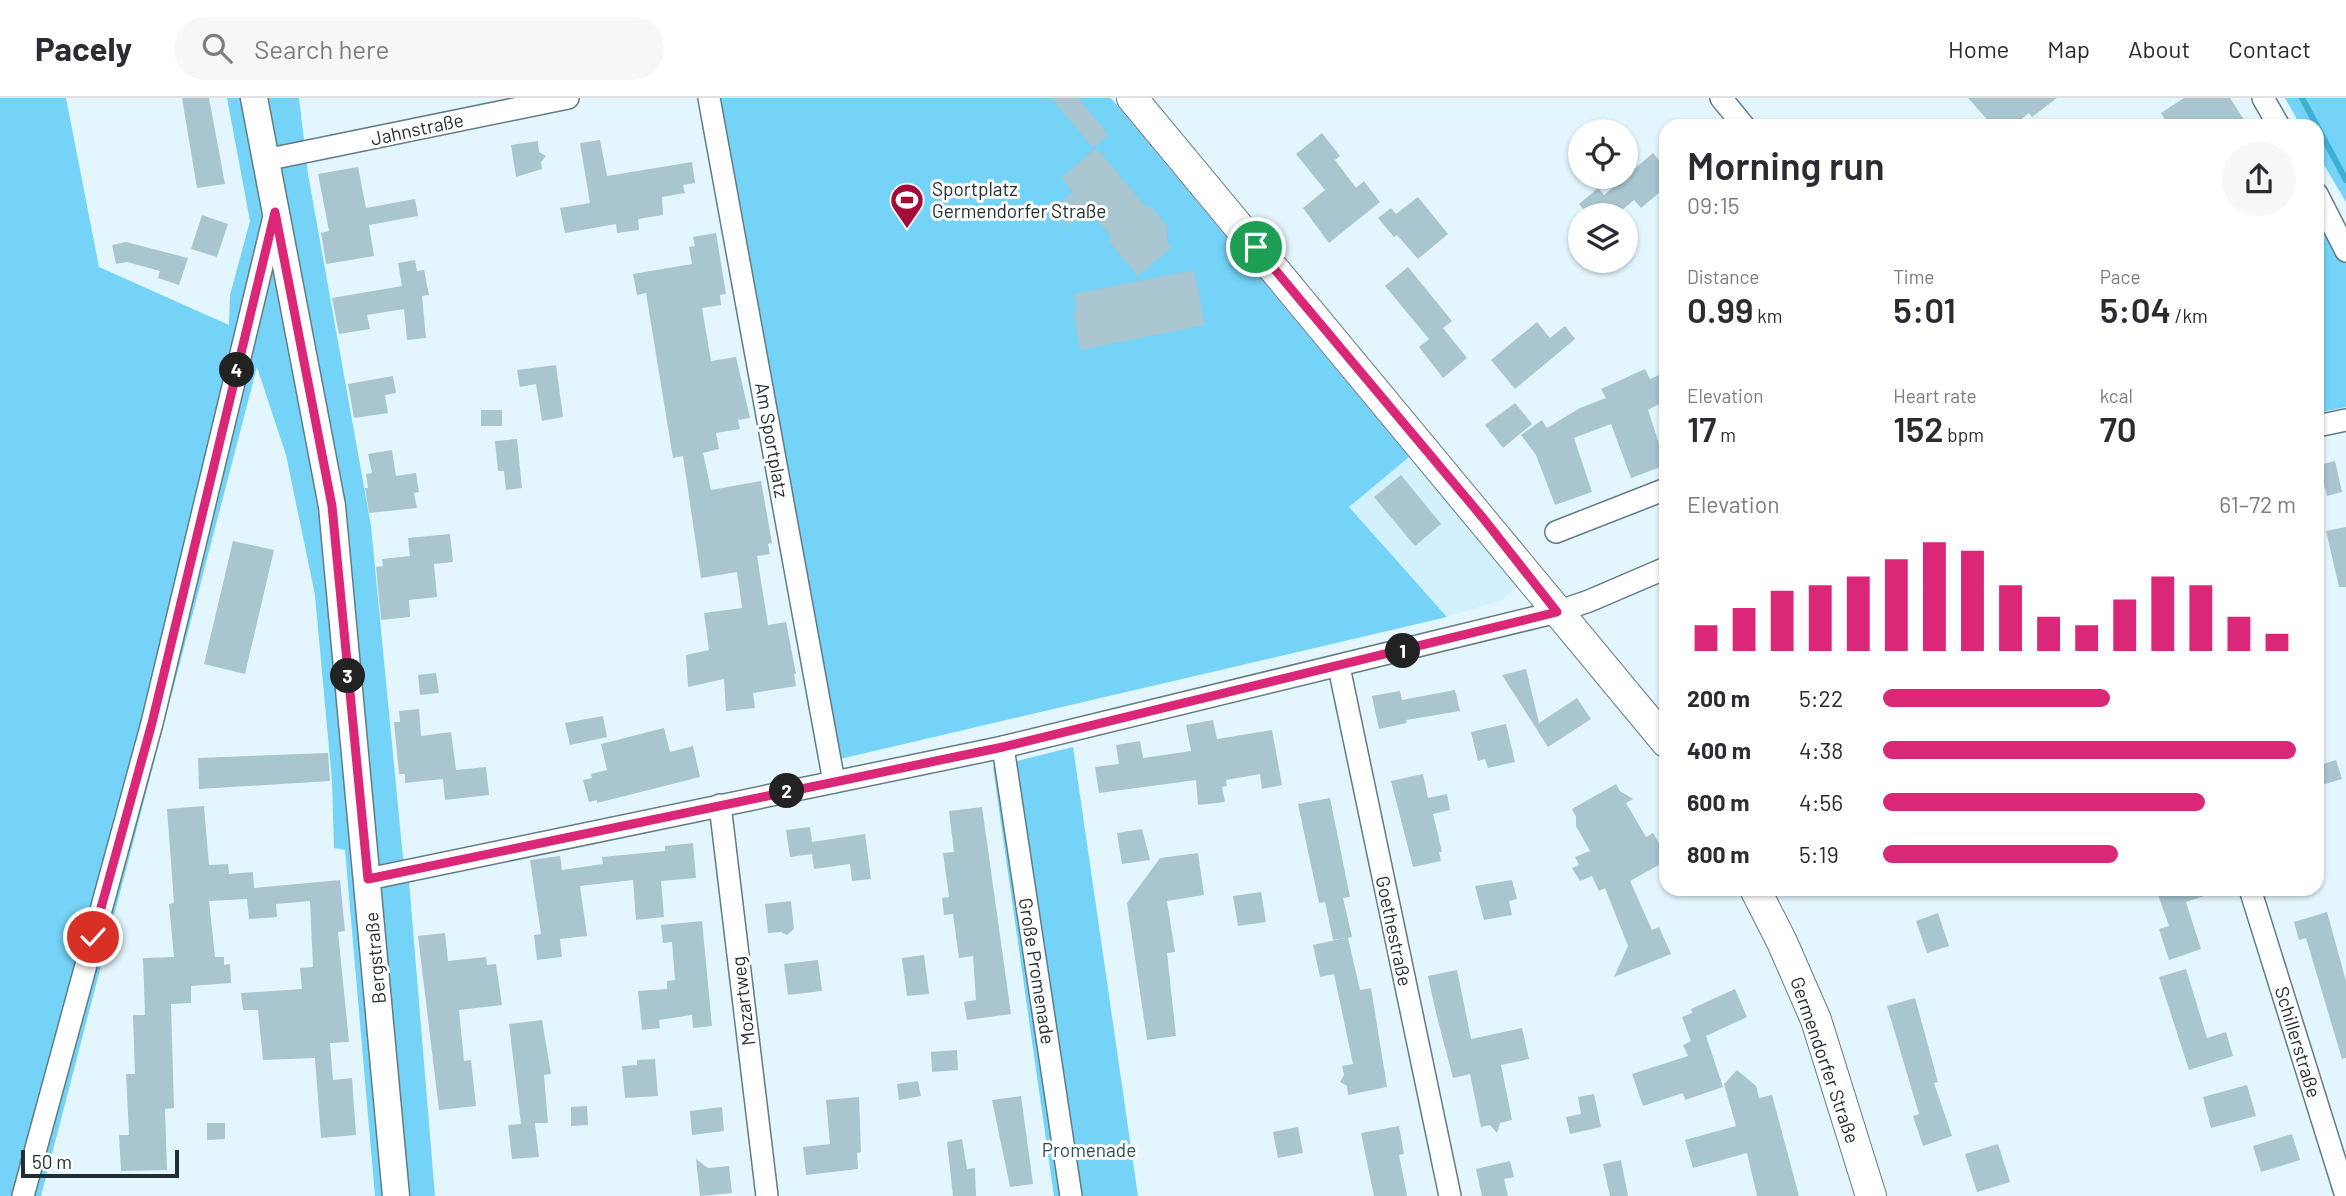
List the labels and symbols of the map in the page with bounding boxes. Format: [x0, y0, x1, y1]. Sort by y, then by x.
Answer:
street label: Jahnstraße [368, 107, 466, 150]
place label: Sportplatz Germendorfer Straße [932, 177, 1106, 222]
sports icon: Sportplatz Germendorfer Straße [888, 181, 926, 230]
pin [1226, 217, 1286, 277]
pin: 4 [219, 352, 254, 388]
street label: Am Sportplatz [751, 380, 794, 499]
pin: 1 [1386, 634, 1420, 668]
pin: 3 [330, 658, 366, 694]
pin: 2 [770, 774, 804, 808]
street label: Goethestraße [1372, 874, 1417, 988]
street label: Große Promenade [1015, 896, 1060, 1046]
pin [63, 907, 123, 967]
street label: Bergstraße [359, 911, 390, 1005]
street label: Mozartweg [726, 955, 759, 1047]
street label: Germendorfer Straße [1786, 974, 1865, 1146]
street label: Schillerstraße [2271, 983, 2326, 1100]
park label: Promenade [1042, 1138, 1136, 1161]
scale bar [21, 1147, 178, 1179]

